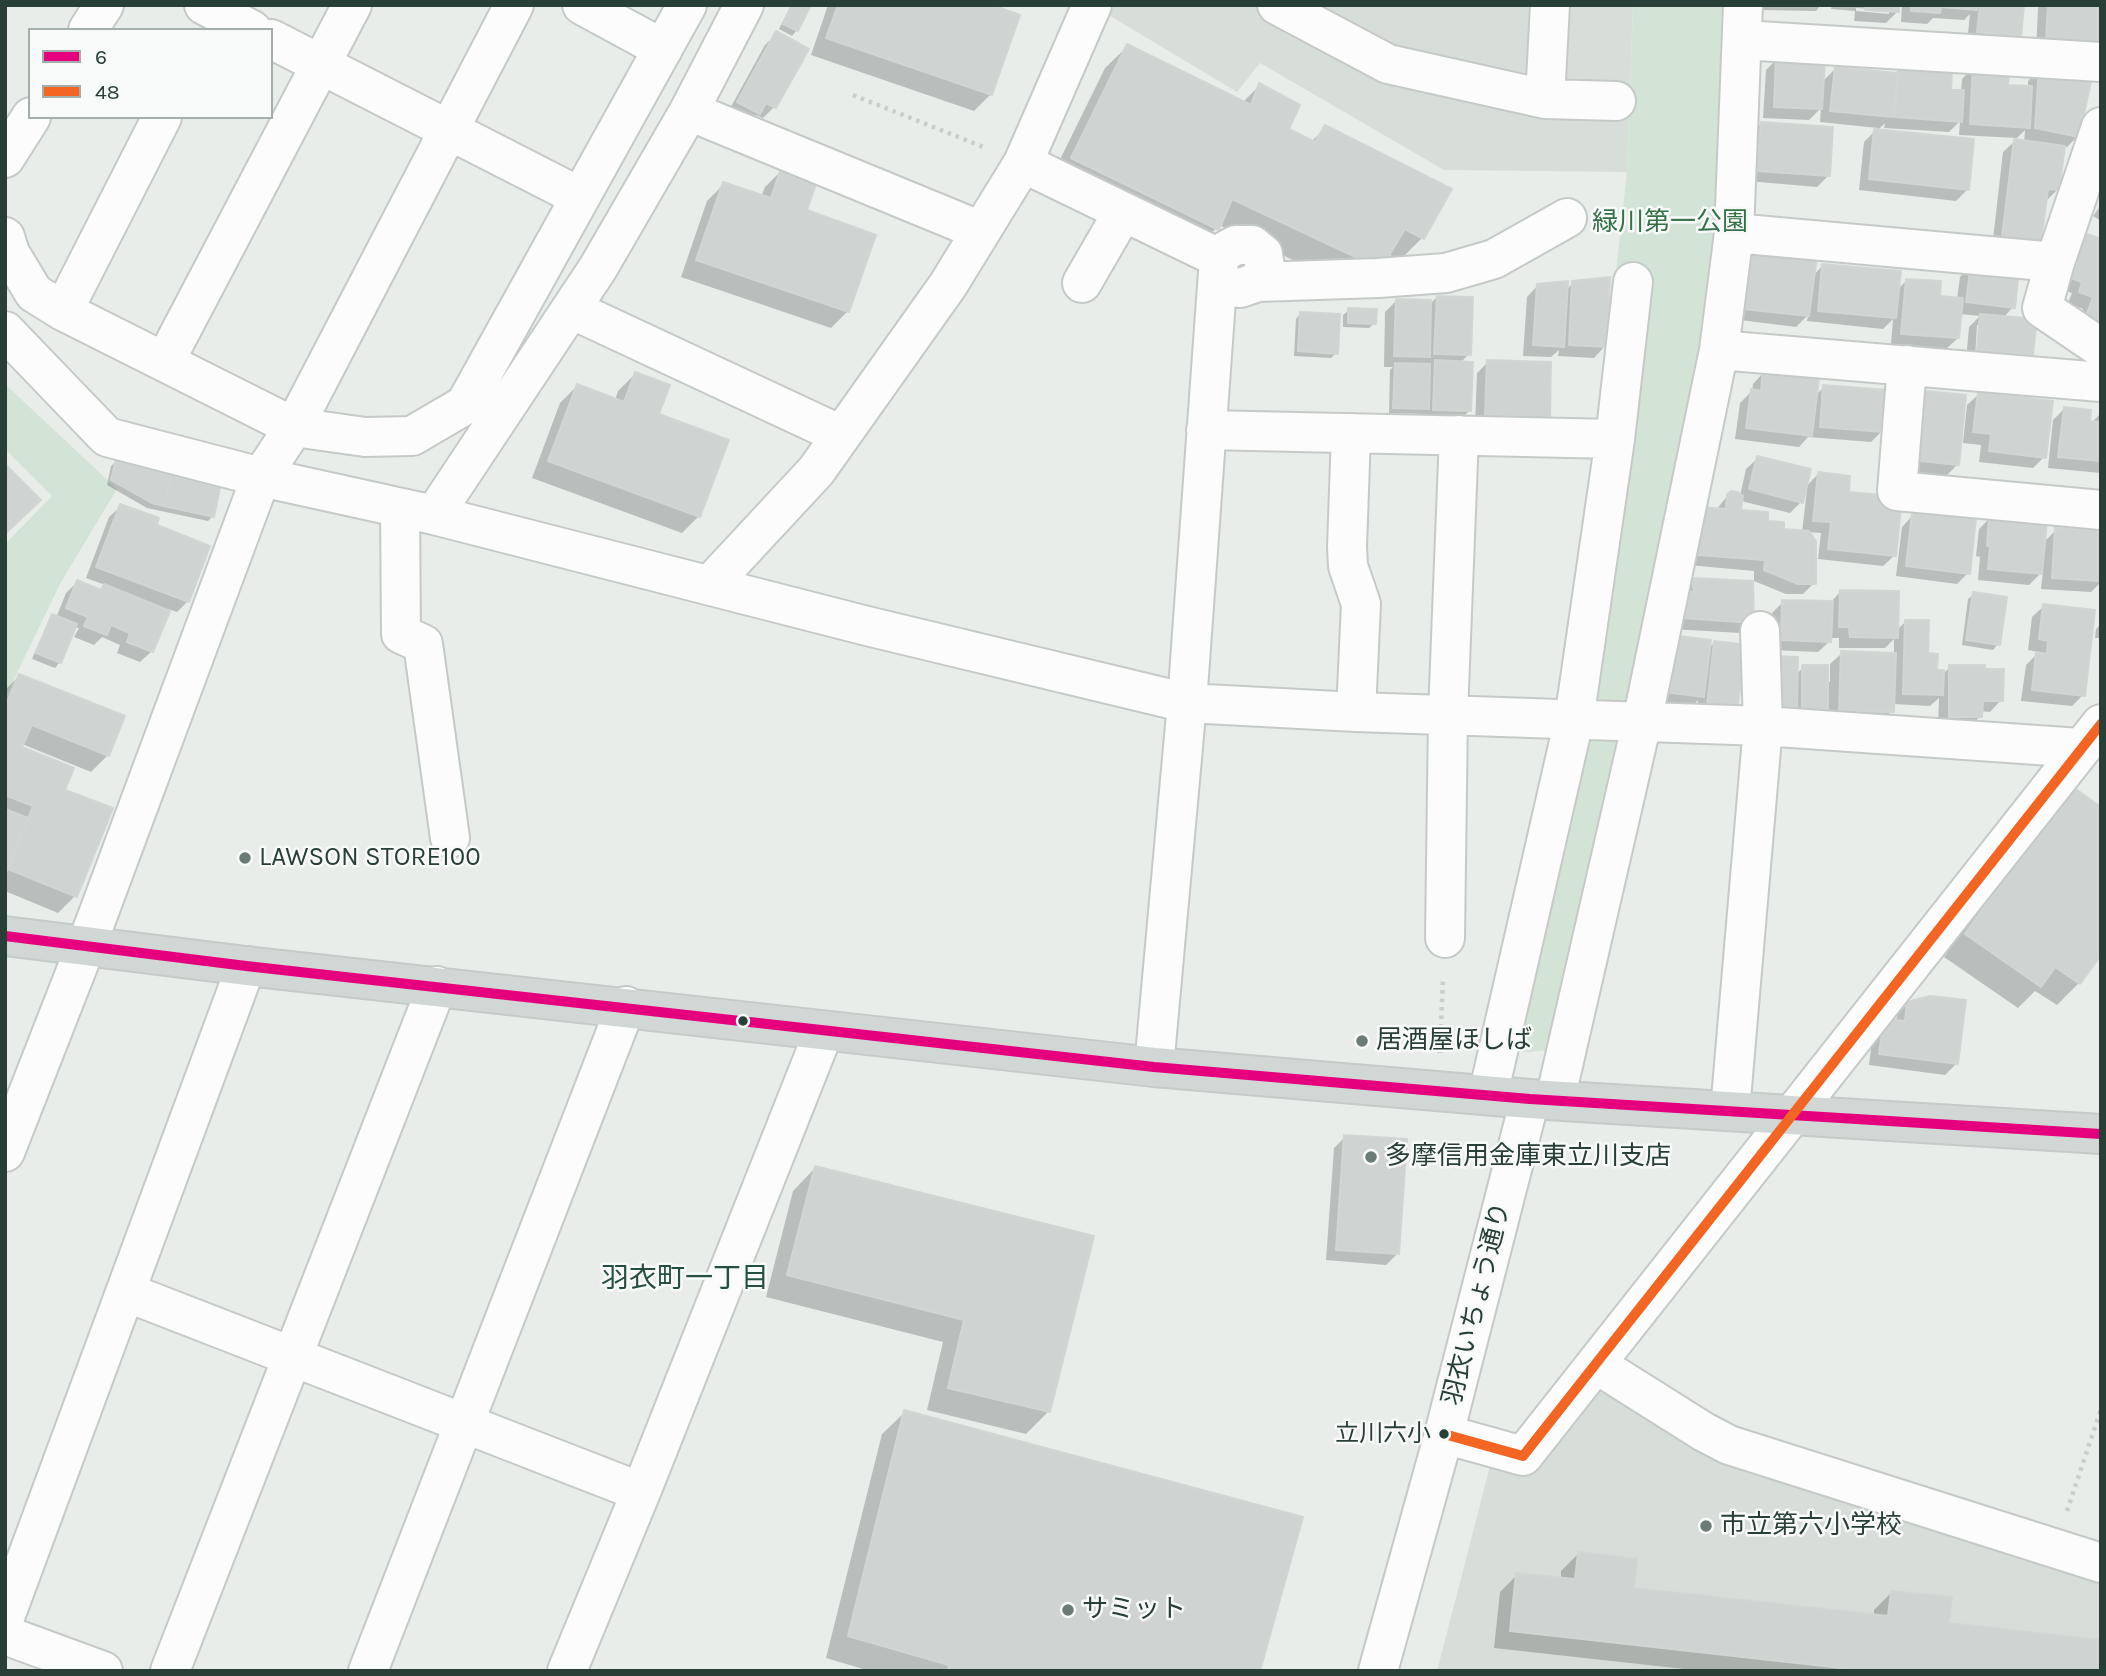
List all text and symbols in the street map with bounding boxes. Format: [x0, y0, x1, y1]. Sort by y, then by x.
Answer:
legend [28, 28, 273, 119]
text: 6 [95, 45, 107, 69]
text: 48 [95, 80, 120, 104]
park label: 緑川第一公園 [1592, 207, 1748, 239]
place label: LAWSON STORE100 [259, 842, 481, 874]
marker: LAWSON STORE100 [237, 850, 253, 866]
unlabelled marker [736, 1014, 750, 1028]
place label: 居酒屋ほしば [1376, 1025, 1532, 1057]
marker: 居酒屋ほしば [1354, 1033, 1370, 1049]
place label: 多摩信用金庫東立川支店 [1385, 1141, 1671, 1173]
marker: 多摩信用金庫東立川支店 [1363, 1149, 1379, 1165]
street label: 羽衣いちょう通り [1437, 1199, 1517, 1409]
district label: 羽衣町一丁目 [601, 1262, 769, 1296]
place label: 立川六小 [1335, 1420, 1431, 1448]
marker: 立川六小 [1437, 1427, 1451, 1441]
place label: 市立第六小学校 [1720, 1510, 1902, 1542]
marker: 市立第六小学校 [1698, 1518, 1714, 1534]
place label: サミット [1082, 1594, 1186, 1626]
marker: サミット [1060, 1602, 1076, 1618]

